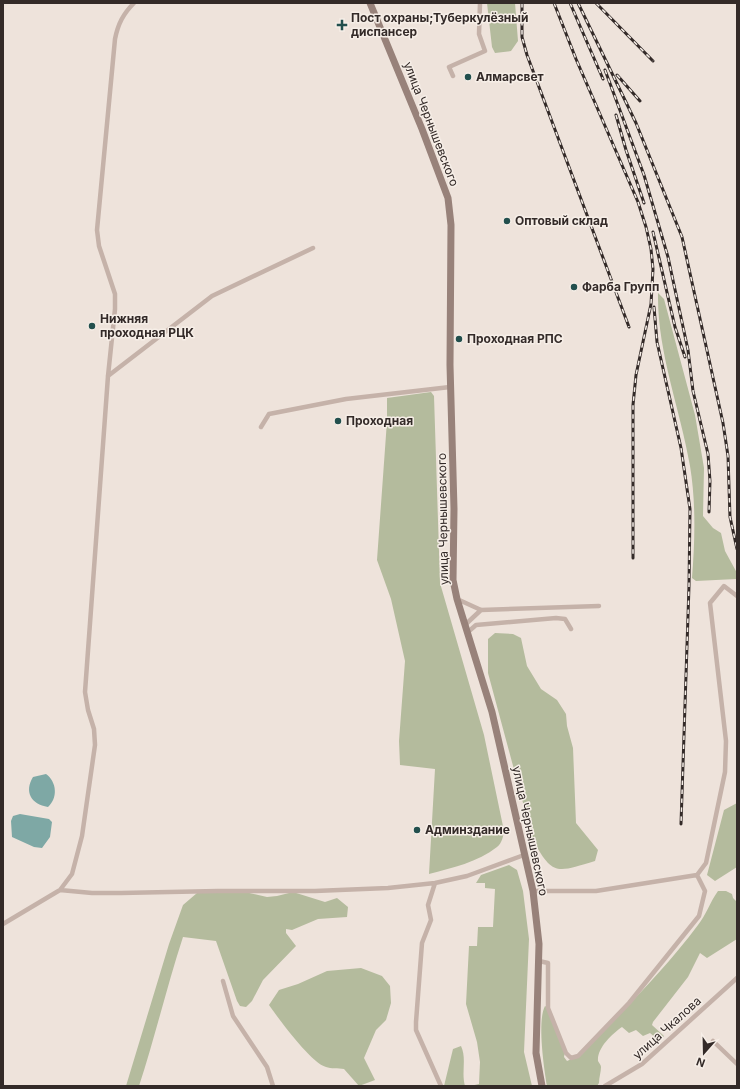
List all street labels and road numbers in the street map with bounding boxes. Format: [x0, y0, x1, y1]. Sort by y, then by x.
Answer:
street label: улица Чернышевского [401, 59, 462, 188]
street label: улица Чернышевского [434, 453, 451, 585]
street label: улица Чернышевского [509, 765, 552, 897]
street label: улица Чкалова [629, 993, 704, 1062]

